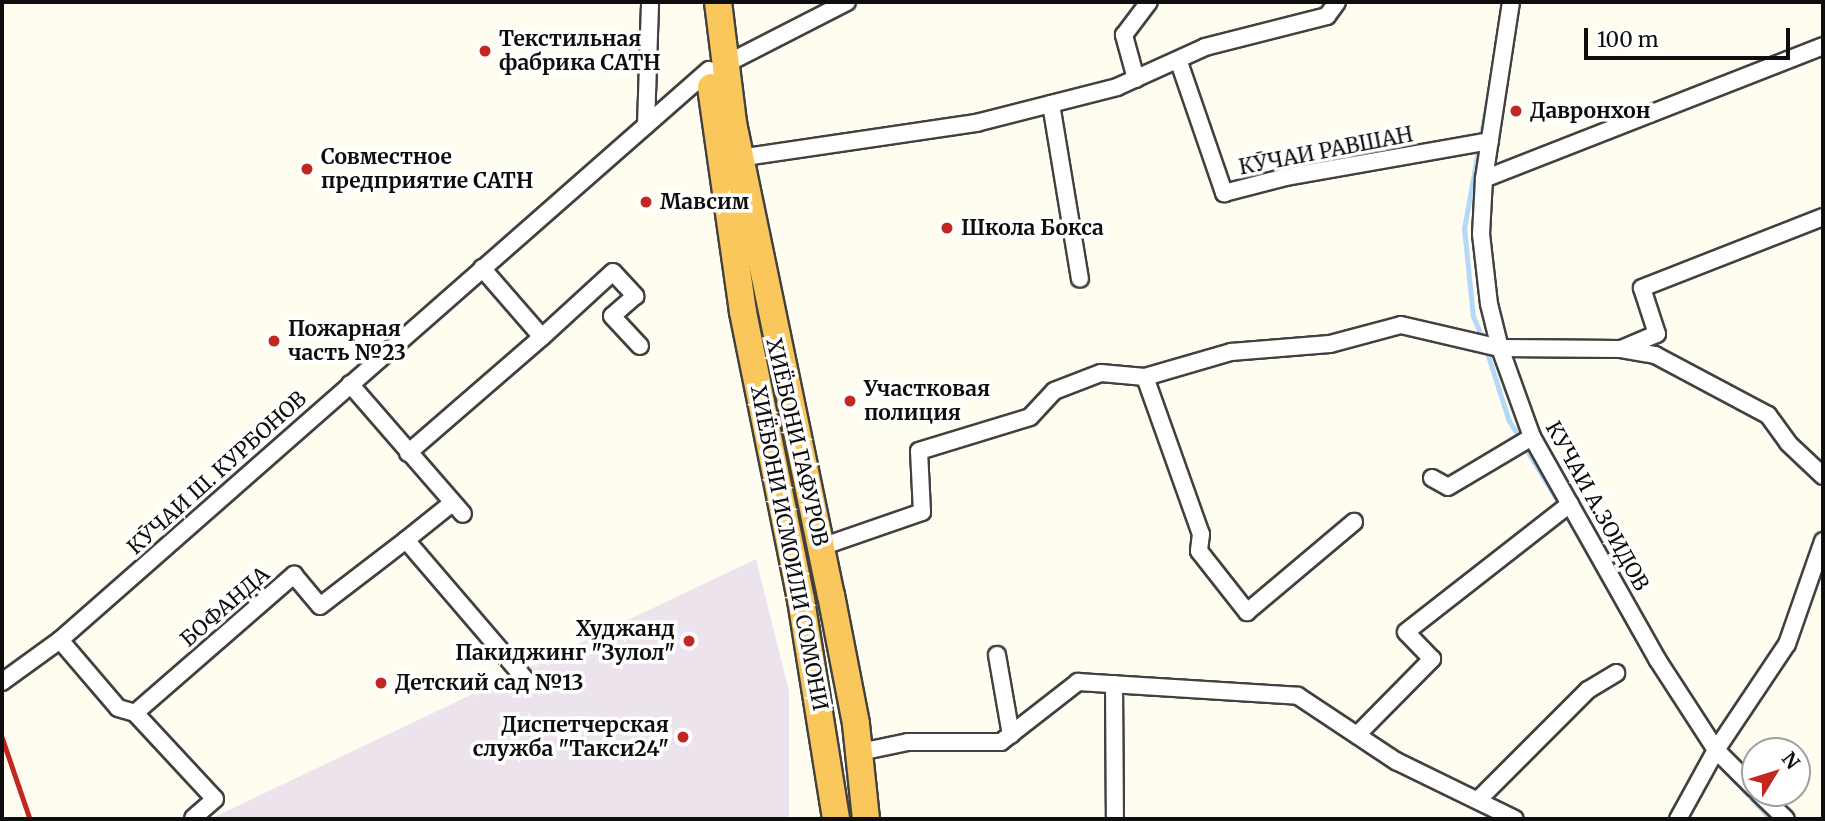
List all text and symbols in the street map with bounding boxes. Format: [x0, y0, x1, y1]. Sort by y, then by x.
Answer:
scale bar [1587, 14, 1794, 58]
place label: Текстильная фабрика САТН [499, 26, 661, 76]
text: 100 m [1597, 26, 1659, 53]
marker: Текстильная фабрика САТН [477, 43, 493, 59]
place label: Давронхон [1530, 98, 1650, 124]
marker: Давронхон [1508, 103, 1524, 119]
street label: КӮЧАИ РАВШАН [1237, 122, 1415, 180]
place label: Совместное предприятие CATH [321, 144, 533, 194]
marker: Совместное предприятие CATH [299, 161, 315, 177]
place label: Мавсим [660, 189, 749, 215]
marker: Мавсим [638, 194, 654, 210]
place label: Школа Бокса [961, 215, 1104, 241]
marker: Школа Бокса [939, 220, 955, 236]
place label: Пожарная часть №23 [288, 316, 406, 366]
marker: Пожарная часть №23 [266, 333, 282, 349]
street label: ХИЁБОНИ ГАФУРОВ [761, 336, 833, 548]
place label: Участковая полиция [864, 376, 990, 426]
street label: ХИЁБОНИ ИСМОИЛИ СОМОНИ [745, 383, 833, 713]
street label: КӮЧАИ Ш. КУРБОНОВ [123, 386, 311, 560]
marker: Участковая полиция [842, 393, 858, 409]
street label: КУЧАИ А.ЗОИДОВ [1540, 417, 1654, 595]
street label: БОФАНДА [175, 562, 275, 652]
place label: Худжанд Пакиджинг "Зулол" [455, 616, 675, 666]
marker: Худжанд Пакиджинг "Зулол" [681, 633, 697, 649]
place label: Детский сад №13 [395, 670, 584, 696]
marker: Детский сад №13 [373, 675, 389, 691]
place label: Диспетчерская служба "Такси24" [473, 712, 669, 762]
marker: Диспетчерская служба "Такси24" [675, 729, 691, 745]
north arrow [1741, 737, 1811, 807]
text: N [1777, 747, 1805, 774]

